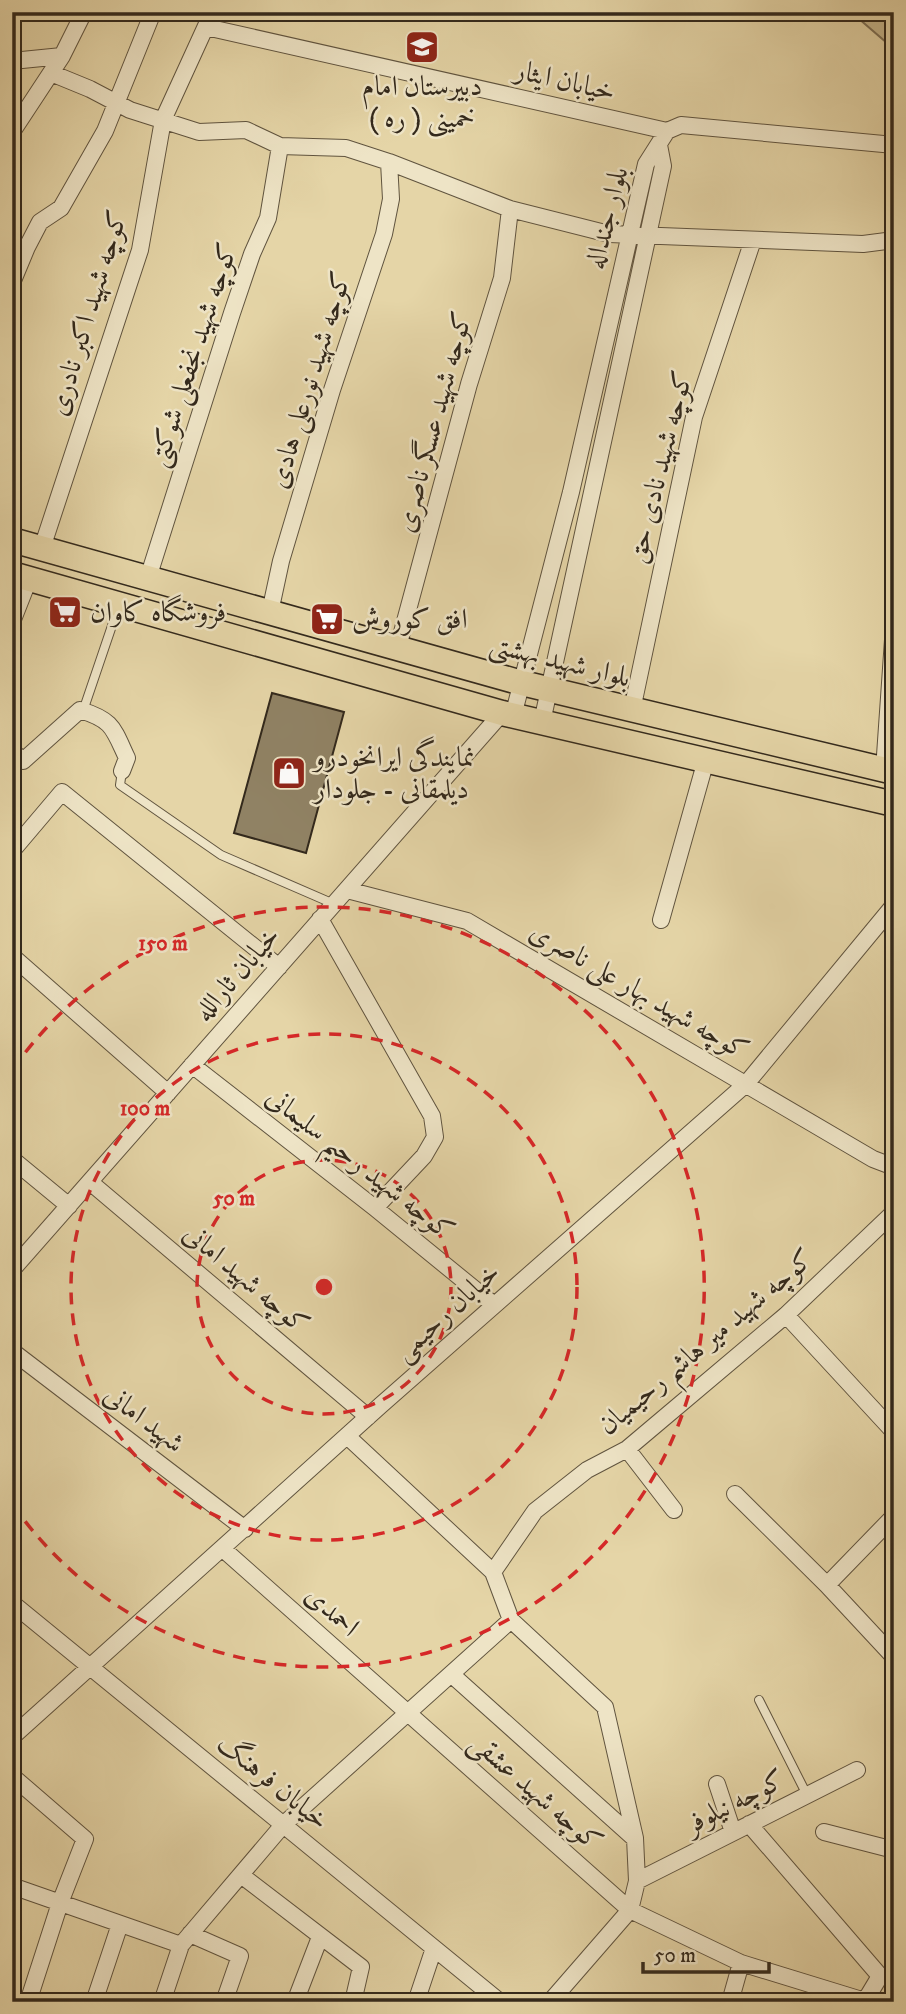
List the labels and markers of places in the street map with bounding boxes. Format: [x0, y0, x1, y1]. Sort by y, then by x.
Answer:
school or university icon: دبیرستان امام خمینی ( ره ) [403, 28, 441, 66]
place label: دبیرستان امام خمینی ( ره ) [362, 69, 482, 138]
supermarket icon: فروشگاه کاوان [46, 593, 84, 631]
place label: فروشگاه کاوان [90, 594, 226, 630]
supermarket icon: افق کوروش [308, 600, 346, 638]
place label: افق کوروش [352, 602, 468, 637]
place label: نمایندگی ایرانخودرو دیلمقانی - جلودار [311, 736, 475, 807]
shop icon: نمایندگی ایرانخودرو دیلمقانی - جلودار [270, 754, 308, 792]
centre of rings [312, 1275, 336, 1299]

